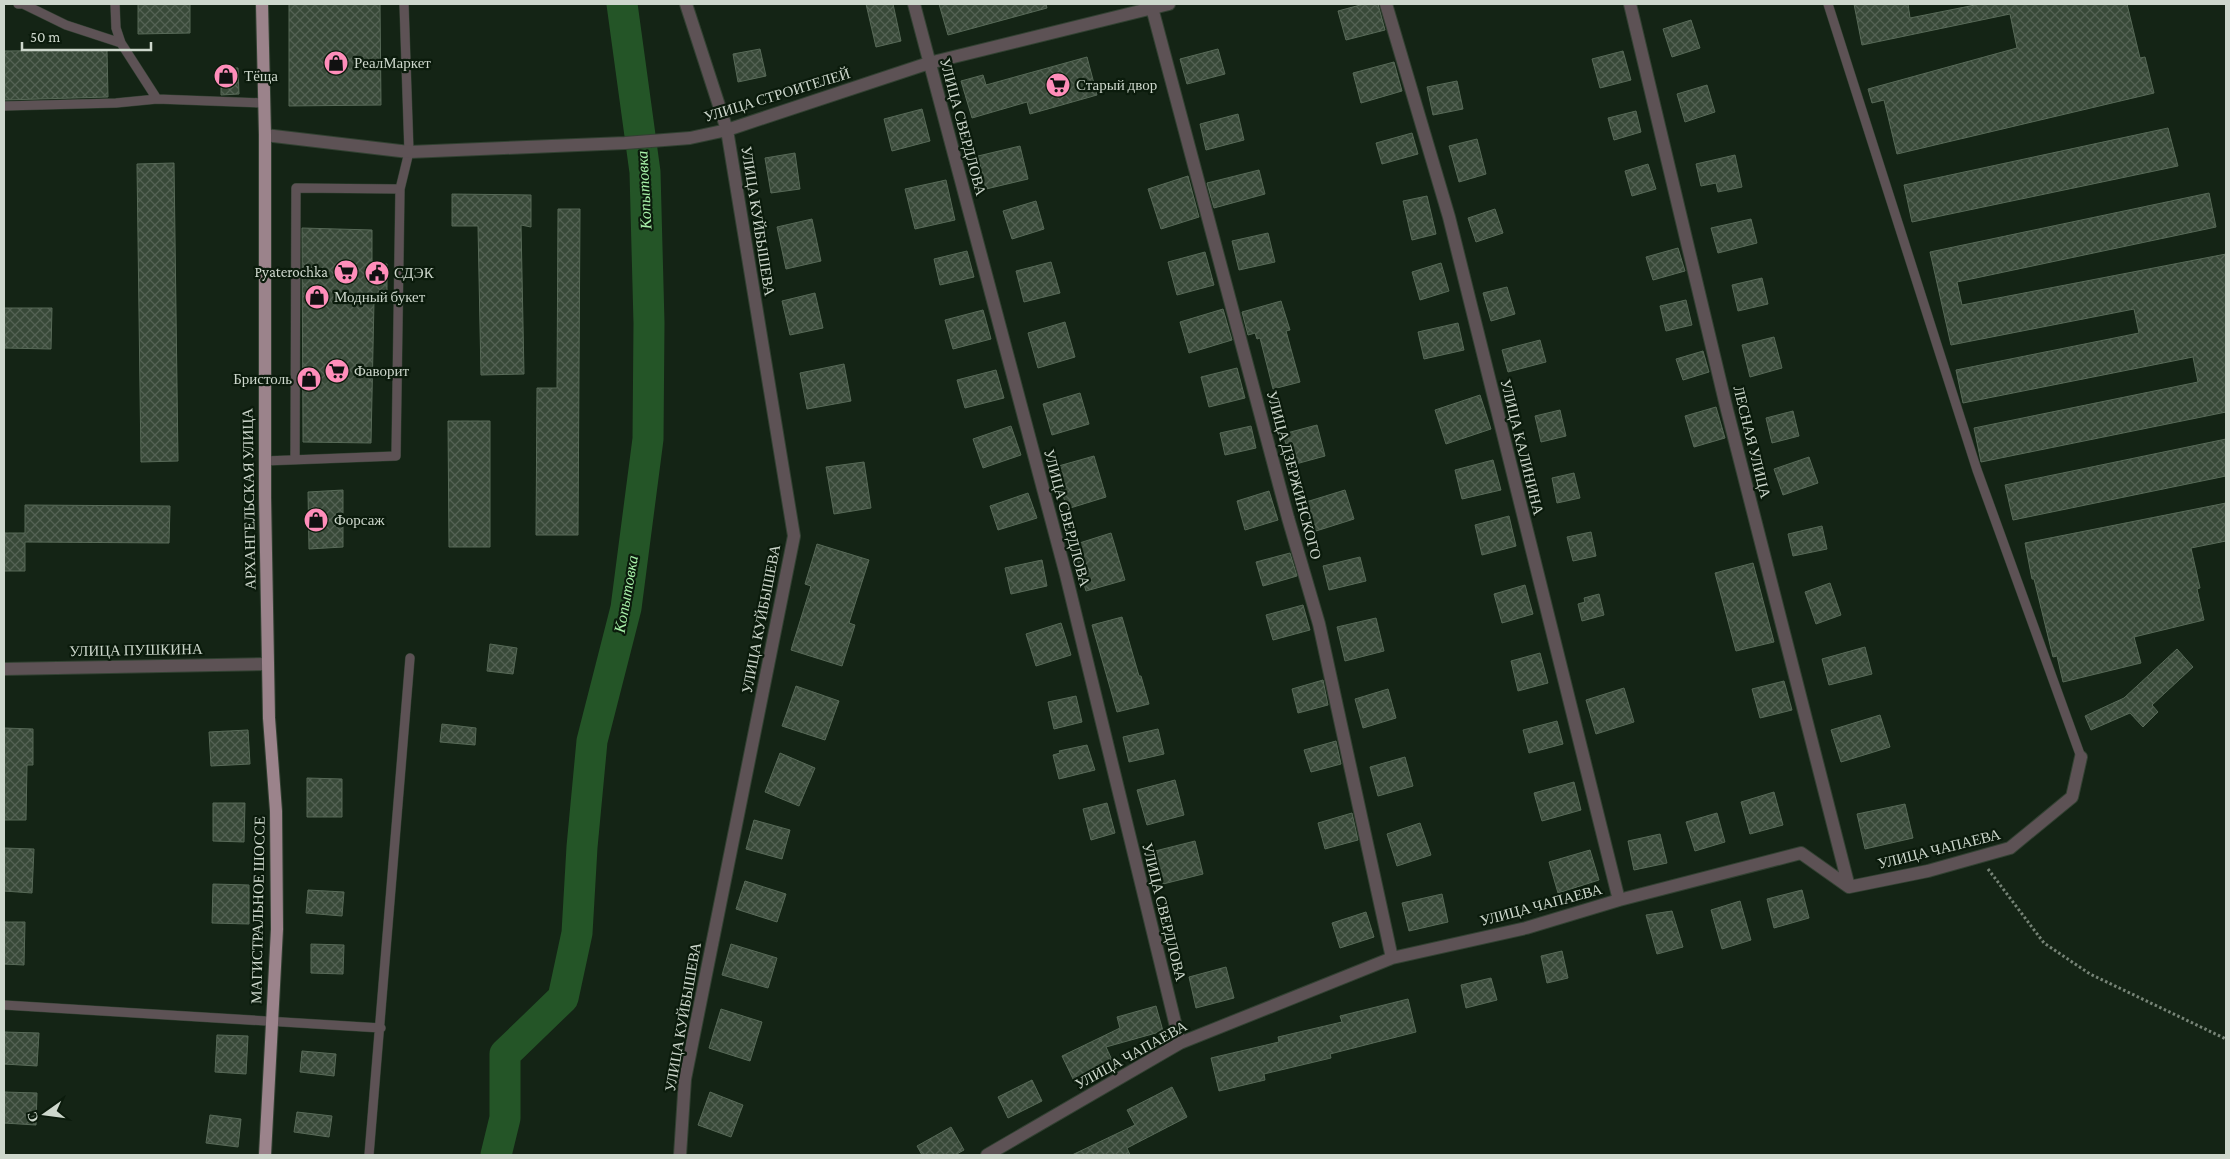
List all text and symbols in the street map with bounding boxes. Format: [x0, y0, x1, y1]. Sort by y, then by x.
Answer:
scale bar [22, 20, 151, 52]
text: 50 m [30, 29, 60, 45]
shop icon: РеалМаркет [323, 50, 349, 76]
place label: РеалМаркет [354, 55, 431, 71]
street label: УЛИЦА СВЕРДЛОВА [937, 56, 989, 198]
shop icon: Тёща [213, 63, 239, 89]
street label: УЛИЦА СТРОИТЕЛЕЙ [702, 65, 852, 125]
place label: Тёща [244, 68, 278, 84]
supermarket icon: Старый двор [1045, 72, 1071, 98]
place label: Старый двор [1076, 77, 1157, 93]
street label: УЛИЦА КУЙБЫШЕВА [738, 145, 778, 297]
water label: Копытовка [633, 150, 655, 231]
supermarket icon: Pyaterochka [333, 259, 359, 285]
public building icon: СДЭК [364, 260, 390, 286]
place label: Pyaterochka [255, 264, 328, 281]
place label: СДЭК [394, 265, 435, 281]
shop icon: Модный букет [304, 284, 330, 310]
place label: Модный букет [334, 289, 426, 305]
supermarket icon: Фаворит [324, 358, 350, 384]
place label: Фаворит [354, 363, 410, 379]
shop icon: Бристоль [296, 366, 322, 392]
place label: Бристоль [233, 371, 292, 387]
street label: УЛИЦА КАЛИНИНА [1497, 377, 1547, 517]
street label: ЛЕСНАЯ УЛИЦА [1730, 384, 1774, 500]
street label: УЛИЦА ДЗЕРЖИНСКОГО [1264, 389, 1324, 561]
street label: АРХАНГЕЛЬСКАЯ УЛИЦА [239, 408, 259, 590]
street label: УЛИЦА СВЕРДЛОВА [1041, 447, 1093, 589]
shop icon: Форсаж [303, 507, 329, 533]
place label: Форсаж [334, 512, 385, 528]
street label: УЛИЦА КУЙБЫШЕВА [739, 543, 783, 695]
water label: Копытовка [611, 554, 641, 635]
street label: УЛИЦА ПУШКИНА [69, 641, 203, 659]
street label: МАГИСТРАЛЬНОЕ ШОССЕ [248, 816, 268, 1004]
street label: УЛИЦА ЧАПАЕВА [1876, 826, 2002, 872]
street label: УЛИЦА СВЕРДЛОВА [1139, 841, 1189, 983]
street label: УЛИЦА ЧАПАЕВА [1478, 881, 1604, 929]
street label: УЛИЦА КУЙБЫШЕВА [662, 941, 704, 1093]
street label: УЛИЦА ЧАПАЕВА [1072, 1017, 1190, 1092]
north arrow [20, 1089, 70, 1139]
text: С [23, 1110, 41, 1124]

